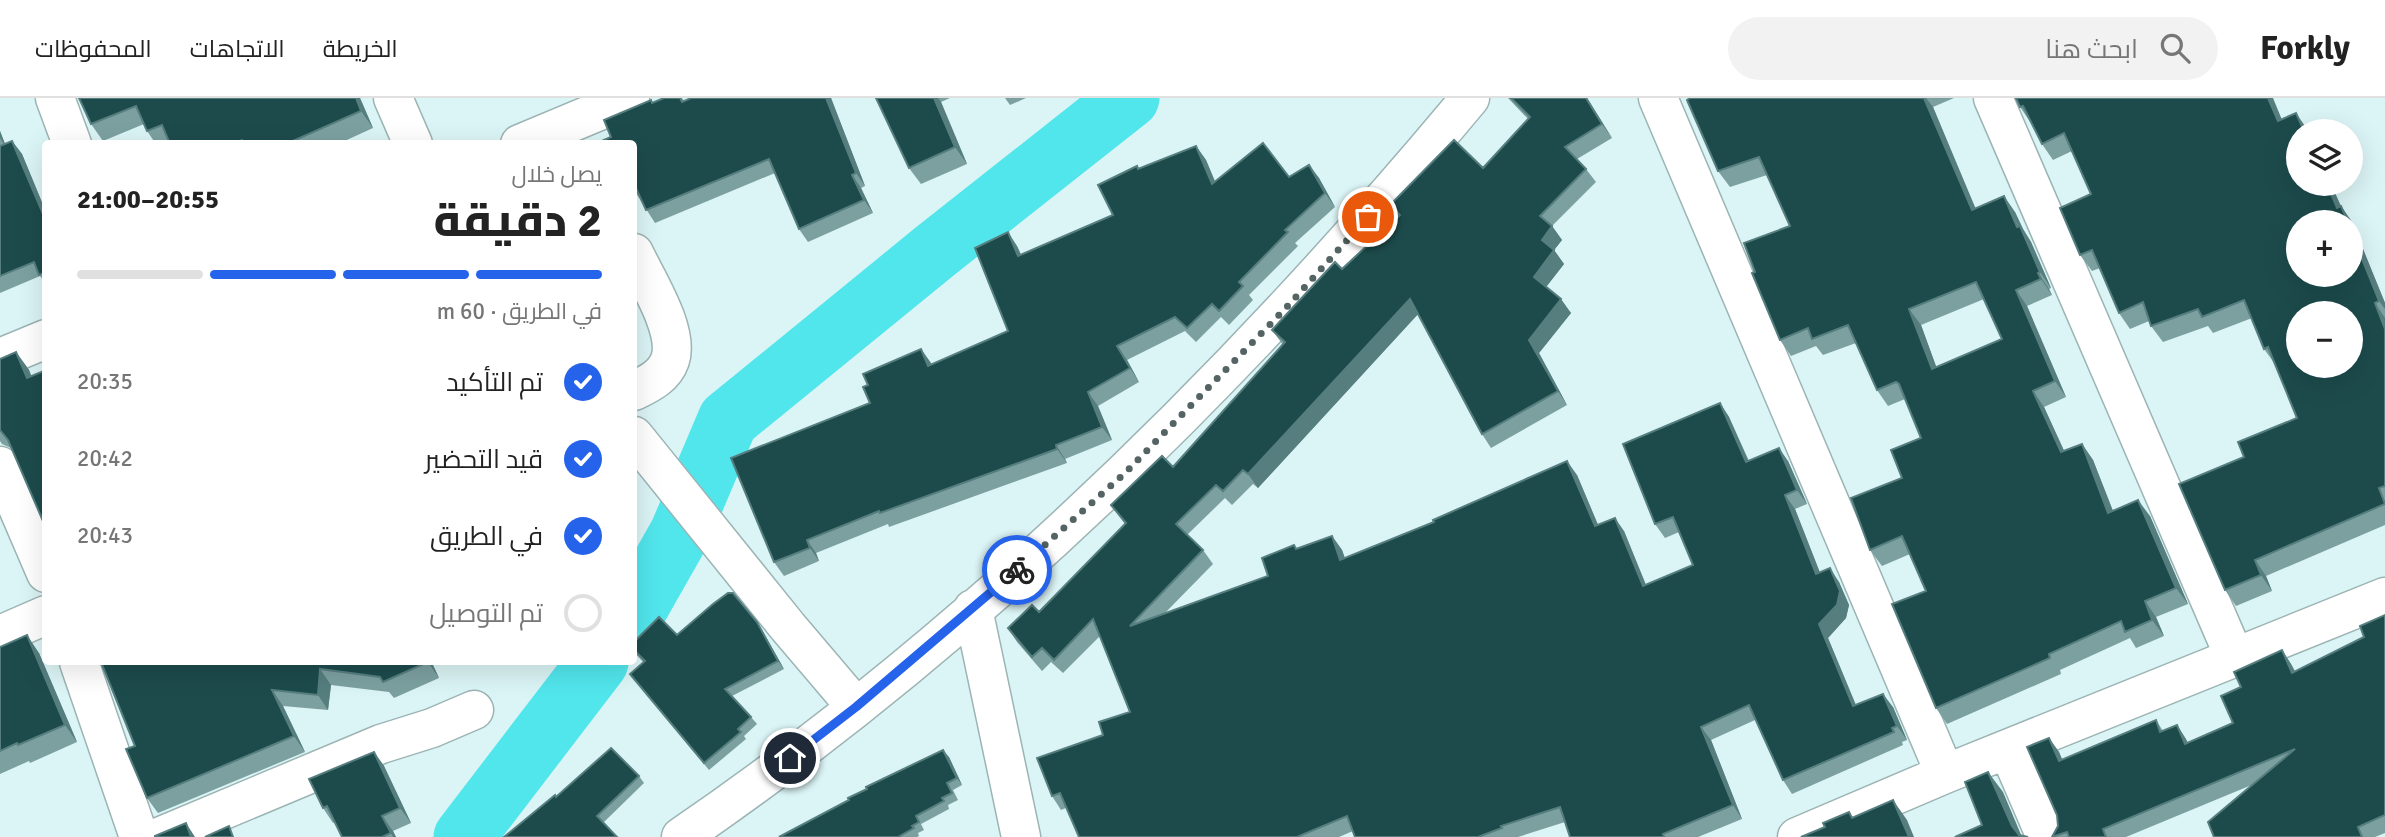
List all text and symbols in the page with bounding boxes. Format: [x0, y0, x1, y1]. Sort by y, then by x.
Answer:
search box [1728, 17, 2218, 80]
text: Forkly [2260, 28, 2350, 69]
icon: search [2156, 29, 2194, 67]
text: المحفوظات [35, 34, 152, 64]
text: الاتجاهات [190, 34, 285, 64]
text: الخريطة [323, 34, 398, 64]
text: ابحث هنا [2045, 34, 2138, 66]
map controls [2286, 119, 2363, 378]
button: layers [2286, 119, 2363, 196]
text: يصل خلال [512, 160, 602, 189]
text: 20:55–21:00 [77, 184, 219, 216]
pin [1338, 187, 1398, 247]
text: 2 دقيقة [433, 193, 602, 249]
icon: bag [1349, 198, 1387, 236]
button: + [2286, 210, 2363, 287]
text: في الطريق · 60 m [437, 297, 602, 326]
button: − [2286, 301, 2363, 378]
icon: check [564, 363, 602, 401]
text: 20:35 [77, 367, 133, 396]
text: تم التأكيد [446, 367, 543, 399]
icon: check [564, 440, 602, 478]
text: 20:42 [77, 444, 133, 473]
text: قيد التحضير [425, 444, 543, 476]
icon: check [564, 517, 602, 555]
text: 20:43 [77, 521, 133, 550]
text: في الطريق [430, 521, 543, 553]
courier [982, 535, 1052, 605]
icon: bike [998, 551, 1036, 589]
text: تم التوصيل [429, 598, 543, 630]
pin [760, 728, 820, 788]
icon: home [771, 739, 809, 777]

